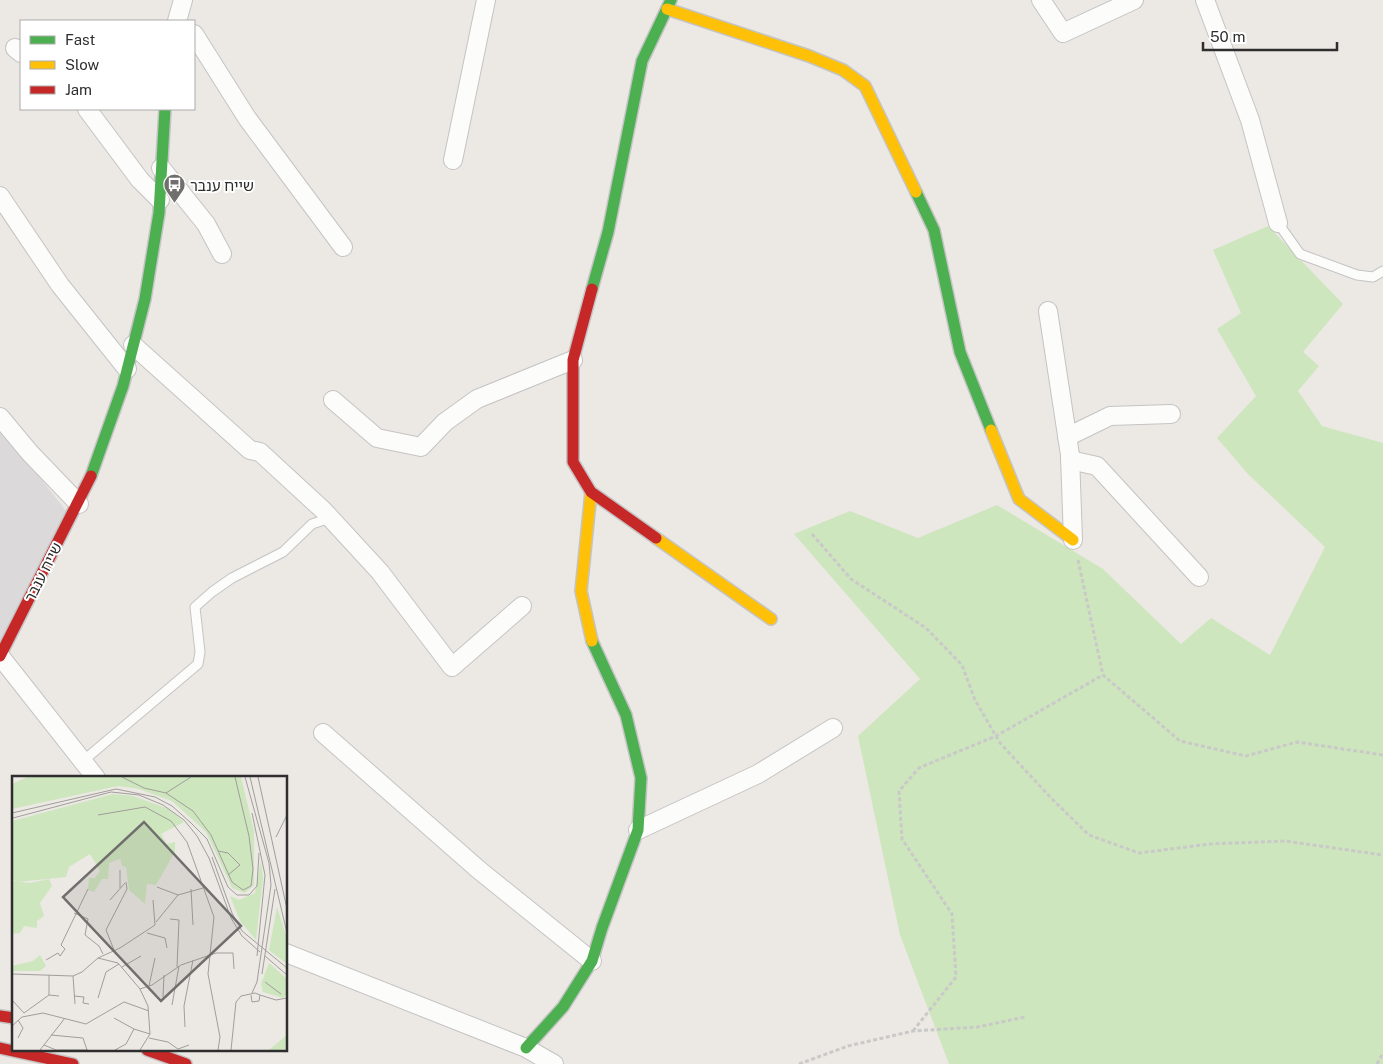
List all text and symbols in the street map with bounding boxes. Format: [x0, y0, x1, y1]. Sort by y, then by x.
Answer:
legend [20, 20, 195, 110]
scale bar [1203, 20, 1337, 52]
text: 50 m [1210, 28, 1245, 45]
text: Fast [65, 31, 95, 48]
text: Slow [65, 56, 100, 73]
text: Jam [65, 81, 92, 98]
bus stop icon: שייח ענבר [162, 173, 186, 204]
place label: שייח ענבר [190, 177, 254, 194]
street label: שייח ענבר [21, 540, 65, 604]
inset map [12, 776, 288, 1052]

